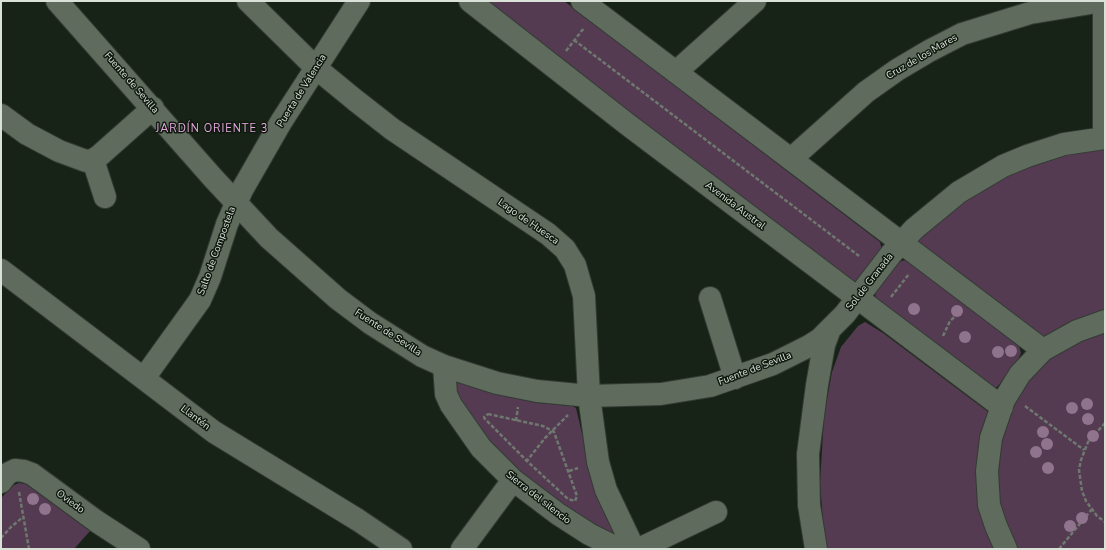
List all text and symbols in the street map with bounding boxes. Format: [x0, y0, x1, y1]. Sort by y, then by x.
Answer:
street label: Cruz de los Mares [884, 32, 960, 82]
street label: Fuente de Sevilla [101, 50, 161, 116]
street label: Puerta de Valencia [275, 52, 329, 130]
district label: JARDÍN ORIENTE 3 [156, 122, 268, 136]
street label: Avenida Austral [703, 180, 767, 232]
street label: Lago de Huesca [495, 197, 561, 247]
street label: Salto de Compostela [195, 205, 239, 297]
street label: Sol de Granada [844, 251, 896, 313]
street label: Fuente de Sevilla [352, 307, 424, 359]
street label: Fuente de Sevilla [717, 350, 793, 388]
street label: Llantén [178, 403, 212, 433]
street label: Sierra del silencio [503, 469, 573, 527]
street label: Oviedo [54, 488, 86, 516]

